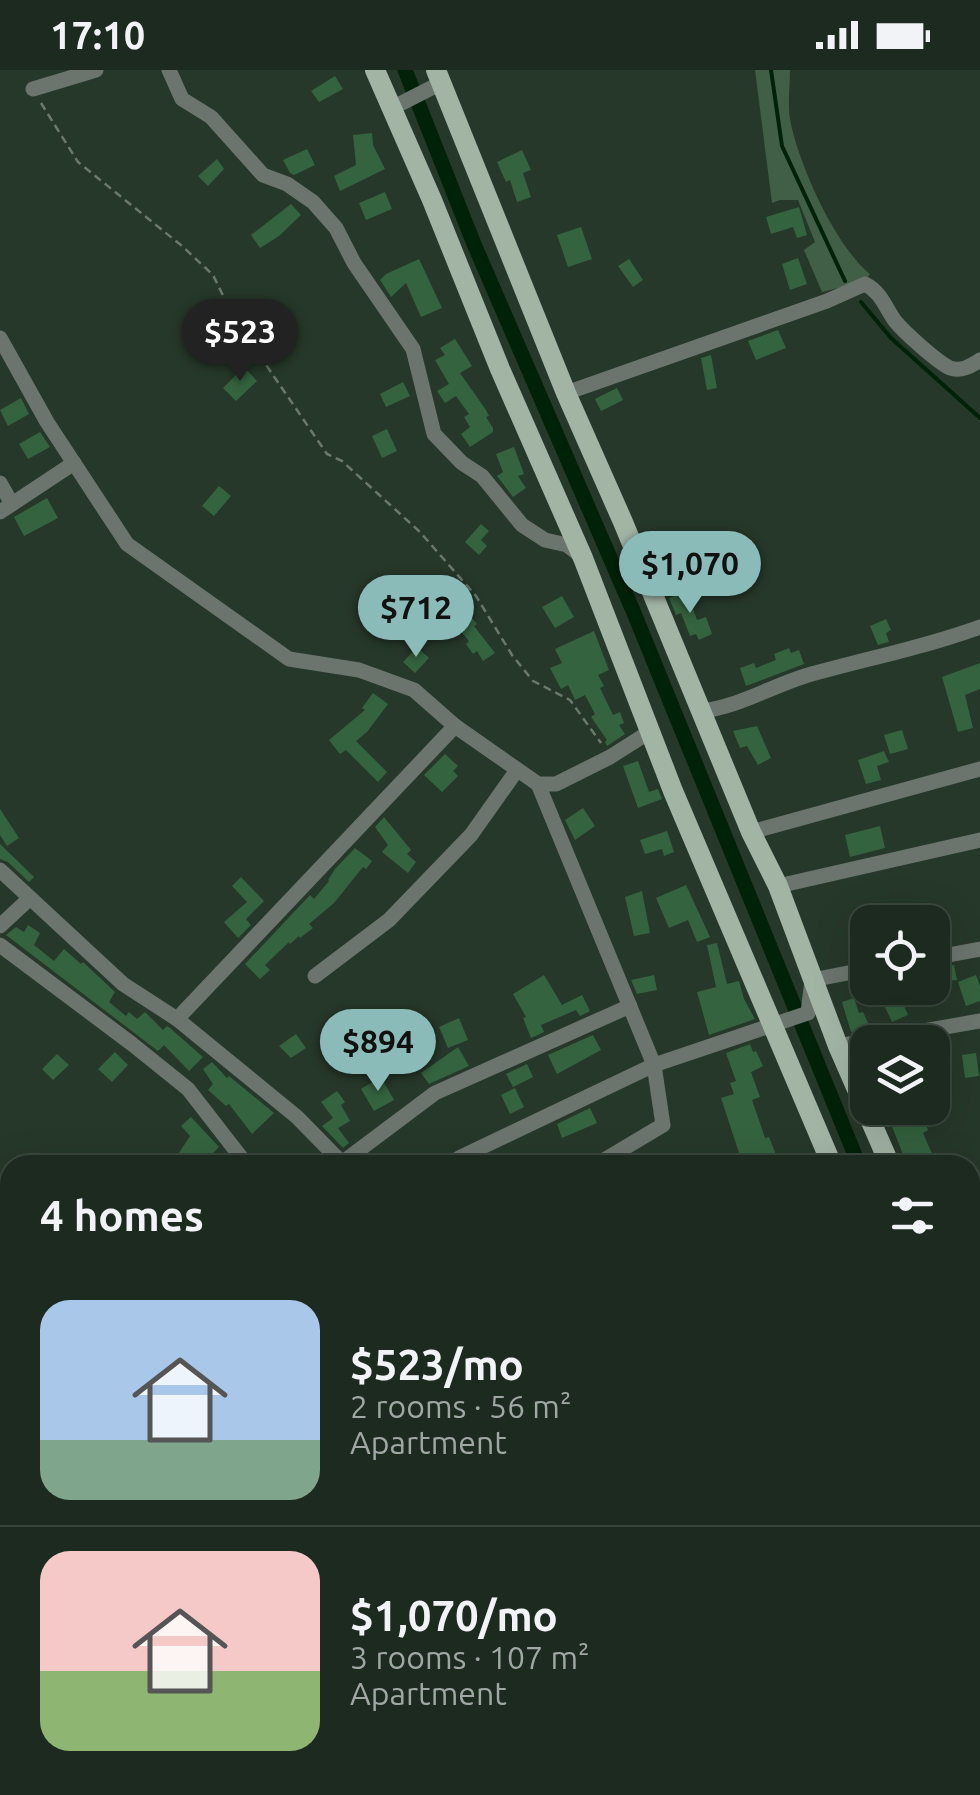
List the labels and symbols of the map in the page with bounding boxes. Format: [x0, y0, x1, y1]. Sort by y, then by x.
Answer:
pin: $523 [181, 299, 299, 384]
pin: $1,070 [609, 531, 771, 616]
pin: $712 [357, 575, 475, 660]
pin: $894 [319, 1009, 437, 1094]

